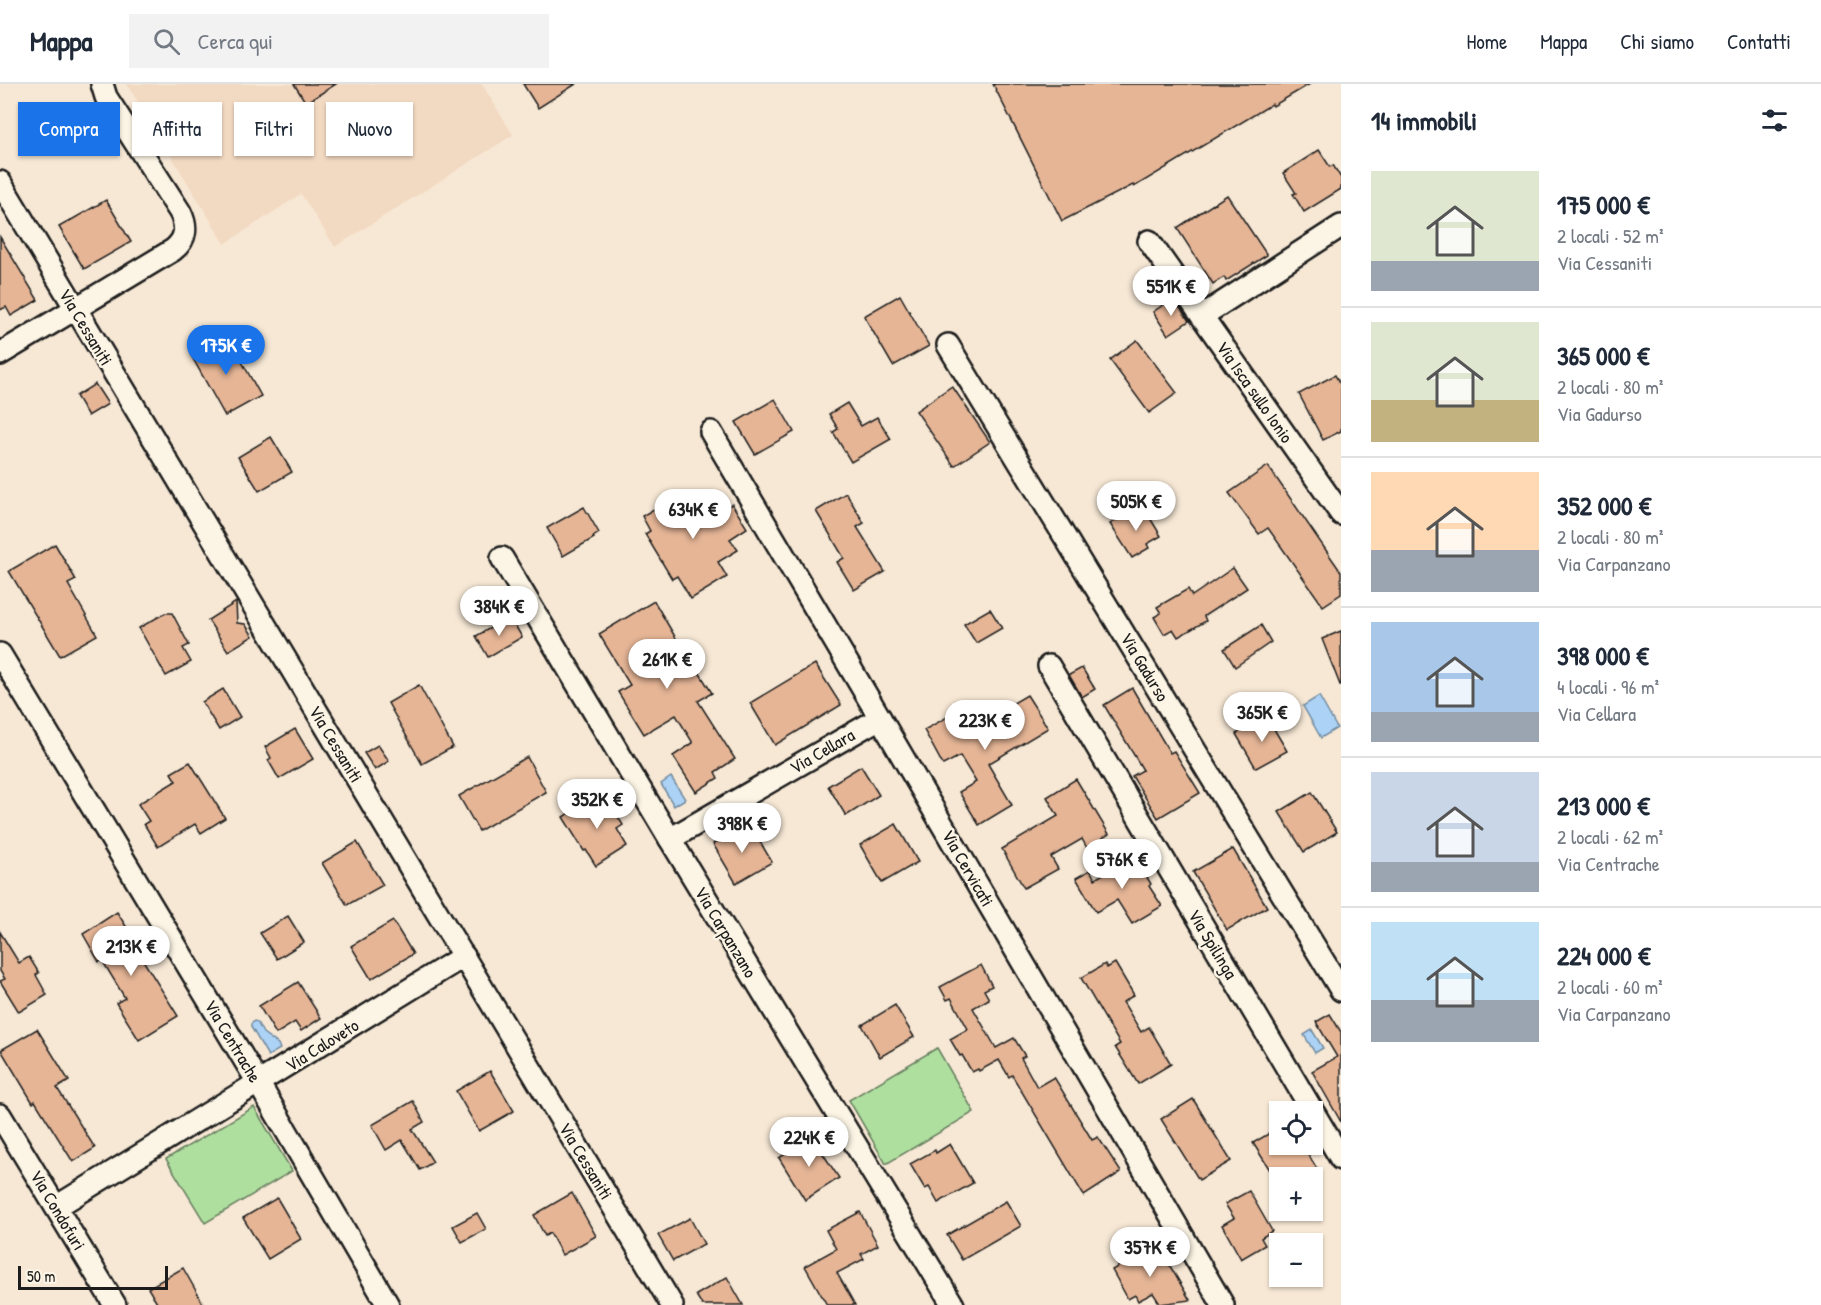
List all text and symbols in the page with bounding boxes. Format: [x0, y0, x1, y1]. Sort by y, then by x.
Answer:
search box [129, 14, 549, 68]
text: Mappa [30, 22, 93, 60]
icon: search [150, 25, 183, 58]
text: Cerca qui [198, 26, 273, 56]
text: Home [1466, 27, 1507, 56]
text: Mappa [1540, 27, 1587, 56]
text: Chi siamo [1620, 27, 1694, 56]
text: Contatti [1727, 27, 1791, 56]
chip: Compra [18, 102, 120, 156]
chip: Affitta [132, 102, 222, 156]
chip: Filtri [234, 102, 314, 156]
chip: Nuovo [326, 102, 413, 156]
text: 14 immobili [1371, 103, 1477, 138]
icon: filters [1758, 104, 1791, 137]
text: 175 000 € [1557, 187, 1650, 222]
icon: home [1419, 195, 1491, 267]
text: 2 locali · 52 m² [1557, 222, 1664, 249]
text: Via Cessaniti [1557, 249, 1652, 276]
pin: 551K € [1122, 266, 1220, 317]
text: 551K € [1147, 272, 1195, 299]
street label: Via Cessaniti [53, 284, 119, 370]
pin: 175K € [177, 325, 275, 376]
text: 175K € [201, 331, 251, 358]
street label: Via Isca sullo Ionio [1211, 336, 1299, 448]
text: 365 000 € [1557, 338, 1649, 373]
icon: home [1419, 346, 1491, 418]
text: 2 locali · 80 m² [1557, 373, 1663, 400]
text: Via Gadurso [1557, 400, 1642, 427]
pin: 505K € [1087, 481, 1185, 532]
text: 505K € [1111, 487, 1161, 514]
text: 352 000 € [1557, 488, 1651, 523]
pin: 634K € [644, 489, 742, 540]
text: 634K € [668, 495, 718, 522]
icon: home [1419, 496, 1491, 568]
text: 2 locali · 80 m² [1557, 523, 1663, 550]
text: Via Carpanzano [1557, 550, 1671, 577]
pin: 384K € [450, 586, 548, 637]
text: 384K € [474, 592, 524, 619]
street label: Via Gadurso [1115, 628, 1175, 706]
text: 398 000 € [1557, 638, 1649, 673]
pin: 261K € [618, 639, 716, 690]
text: 261K € [642, 645, 692, 672]
icon: home [1419, 646, 1491, 718]
text: 4 locali · 96 m² [1557, 673, 1659, 700]
pin: 365K € [1213, 692, 1311, 743]
text: 365K € [1237, 698, 1287, 725]
pin: 223K € [936, 700, 1034, 751]
text: Via Cellara [1557, 700, 1636, 727]
street label: Via Cessaniti [303, 701, 369, 787]
text: 223K € [959, 706, 1011, 733]
street label: Via Cellara [785, 722, 859, 780]
pin: 352K € [548, 779, 646, 830]
text: 352K € [571, 785, 623, 812]
text: 213 000 € [1557, 788, 1650, 823]
icon: home [1419, 796, 1491, 868]
pin: 398K € [693, 803, 791, 854]
text: 398K € [717, 809, 767, 836]
text: 2 locali · 62 m² [1557, 823, 1663, 850]
street label: Via Cervicati [936, 825, 1000, 911]
pin: 576K € [1073, 839, 1171, 890]
text: 576K € [1096, 845, 1148, 872]
text: Via Centrache [1557, 850, 1660, 877]
street label: Via Carpanzano [689, 882, 763, 982]
street label: Via Spilinga [1182, 904, 1244, 984]
pin: 213K € [82, 926, 180, 977]
text: 213K € [106, 932, 156, 959]
text: 224 000 € [1557, 938, 1651, 973]
icon: home [1419, 946, 1491, 1018]
text: 2 locali · 60 m² [1557, 973, 1663, 1000]
street label: Via Centrache [198, 995, 268, 1087]
text: Via Carpanzano [1557, 1000, 1671, 1027]
street label: Via Caloveto [281, 1013, 363, 1077]
map controls [1269, 1101, 1323, 1287]
button: locate [1269, 1101, 1323, 1155]
pin: 224K € [760, 1117, 858, 1168]
street label: Via Cessaniti [553, 1118, 619, 1204]
text: 224K € [784, 1123, 834, 1150]
street label: Via Condofuri [24, 1165, 92, 1255]
button: + [1269, 1167, 1323, 1221]
pin: 357K € [1101, 1227, 1199, 1278]
text: 357K € [1124, 1233, 1176, 1260]
button: − [1269, 1233, 1323, 1287]
scale bar [18, 1263, 168, 1290]
text: 50 m [27, 1265, 56, 1287]

